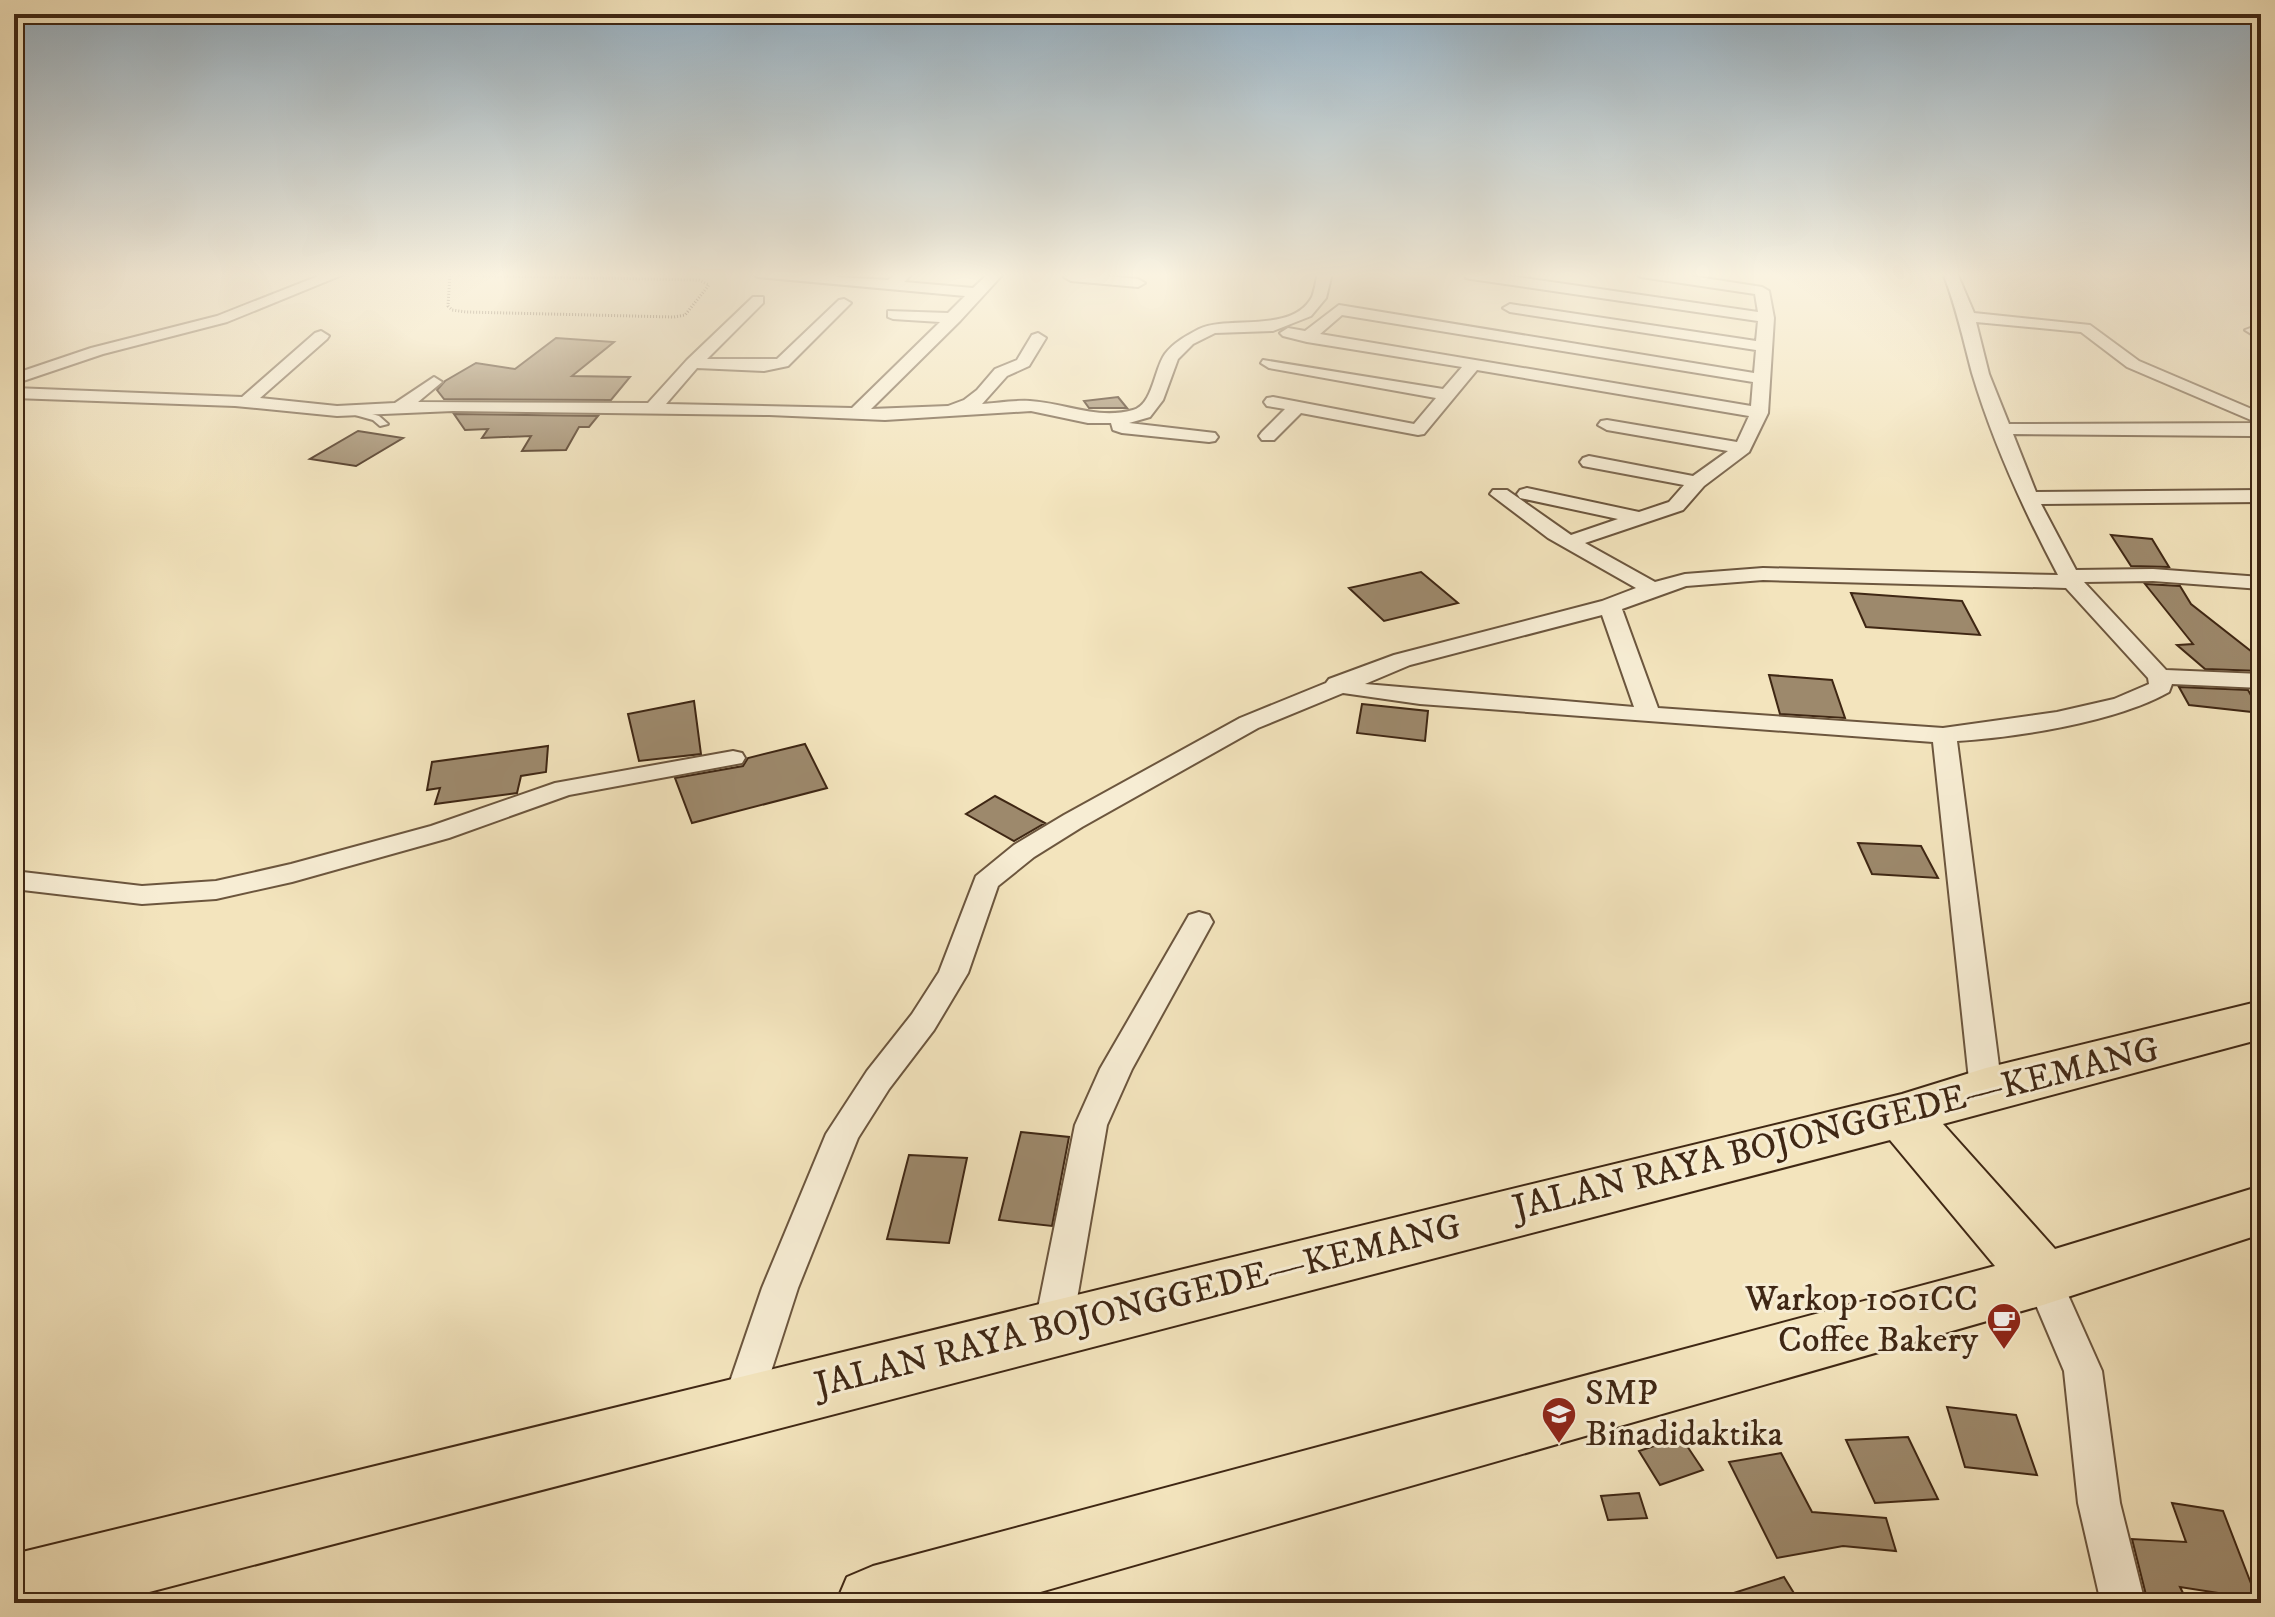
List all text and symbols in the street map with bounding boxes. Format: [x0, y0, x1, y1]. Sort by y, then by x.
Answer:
street label: JALAN RAYA BOJONGGEDE—KEMANG [1505, 1027, 2164, 1232]
street label: JALAN RAYA BOJONGGEDE—KEMANG [807, 1204, 1466, 1409]
place label: Warkop 1001CC Coffee Bakery [1744, 1277, 1979, 1363]
cafe icon: Warkop 1001CC Coffee Bakery [1985, 1301, 2023, 1351]
place label: SMP Binadidaktika [1585, 1371, 1784, 1457]
school or university icon: SMP Binadidaktika [1540, 1395, 1578, 1445]

